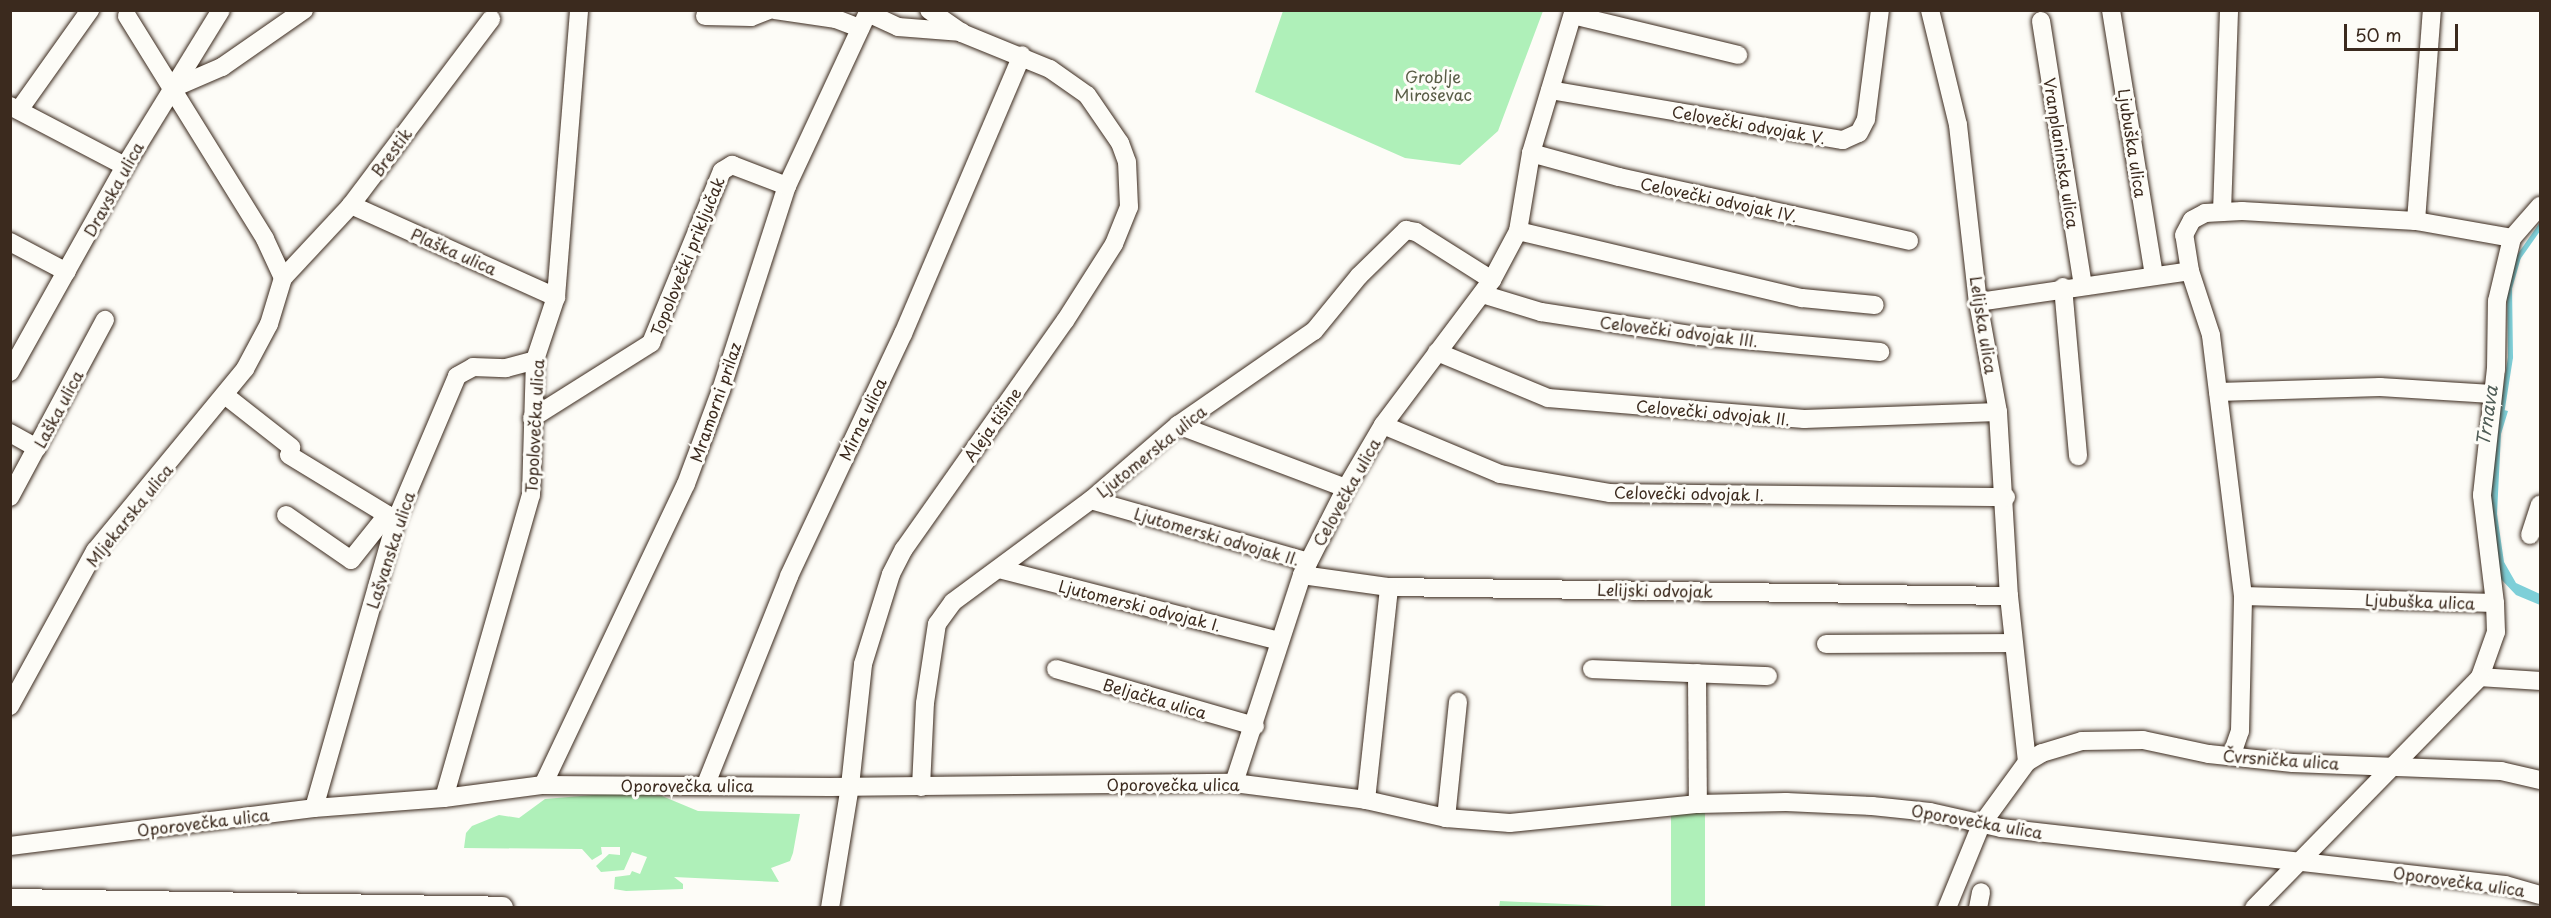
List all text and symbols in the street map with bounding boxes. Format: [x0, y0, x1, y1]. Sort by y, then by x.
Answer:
scale bar [2347, 12, 2461, 50]
text: 50 m [2355, 21, 2402, 48]
park label: Groblje Miroševac [1394, 66, 1472, 104]
street label: Vranplaninska ulica [2041, 76, 2083, 230]
street label: Ljubuška ulica [2115, 87, 2151, 199]
street label: Celovečki odvojak V. [1670, 101, 1828, 147]
street label: Brestik [367, 124, 415, 180]
street label: Dravska ulica [79, 138, 147, 240]
street label: Topolovečki priključak [646, 173, 728, 339]
street label: Celovečki odvojak IV. [1638, 173, 1800, 225]
street label: Plaška ulica [408, 223, 500, 279]
street label: Lelijska ulica [1967, 275, 2001, 375]
street label: Celovečki odvojak III. [1598, 312, 1760, 350]
street label: Mramorni prilaz [686, 340, 744, 464]
street label: Topolovečka ulica [521, 358, 547, 494]
street label: Laška ulica [29, 367, 87, 451]
street label: Mirna ulica [835, 375, 889, 463]
street label: Aleja tišine [959, 383, 1025, 465]
water label: Trnava [2472, 384, 2502, 448]
street label: Celovečki odvojak II. [1634, 396, 1792, 428]
street label: Ljutomerska ulica [1092, 401, 1210, 501]
street label: Celovečka ulica [1309, 435, 1383, 549]
street label: Mljekarska ulica [81, 459, 177, 571]
street label: Celovečki odvojak I. [1613, 482, 1765, 504]
street label: Lašvanska ulica [362, 489, 418, 611]
street label: Ljutomerski odvojak II. [1131, 503, 1303, 569]
street label: Ljutomerski odvojak I. [1056, 575, 1224, 635]
street label: Lelijski odvojak [1596, 579, 1714, 601]
street label: Ljubuška ulica [2365, 589, 2475, 613]
street label: Beljačka ulica [1101, 674, 1209, 722]
street label: Čvrsnička ulica [2222, 745, 2340, 773]
street label: Oporovečka ulica [1106, 774, 1240, 794]
street label: Oporovečka ulica [620, 775, 754, 795]
street label: Oporovečka ulica [1910, 800, 2044, 842]
street label: Oporovečka ulica [136, 804, 270, 840]
street label: Oporovečka ulica [2392, 862, 2526, 900]

